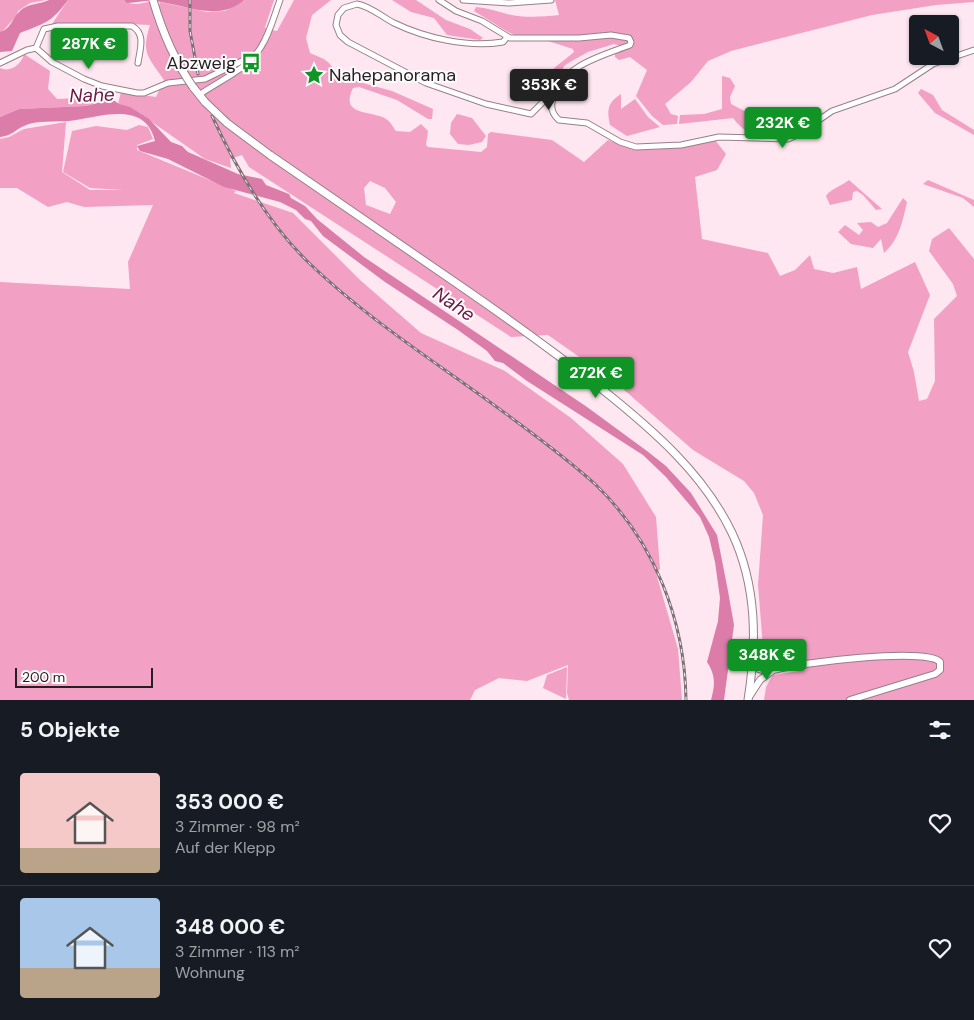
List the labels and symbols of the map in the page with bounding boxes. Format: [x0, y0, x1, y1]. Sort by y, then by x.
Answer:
north arrow [909, 15, 959, 65]
pin: 287K € [48, 28, 130, 70]
place label: Abzweig [167, 51, 236, 75]
bus stop icon: Abzweig [240, 52, 262, 74]
place label: Nahepanorama [329, 63, 456, 87]
place icon: Nahepanorama [303, 64, 325, 86]
pin: 353K € [508, 68, 590, 111]
water label: Nahe [69, 82, 115, 108]
pin: 232K € [742, 106, 824, 149]
water label: Nahe [428, 281, 480, 327]
pin: 272K € [555, 356, 637, 399]
pin: 348K € [726, 638, 808, 681]
scale bar [15, 665, 152, 688]

